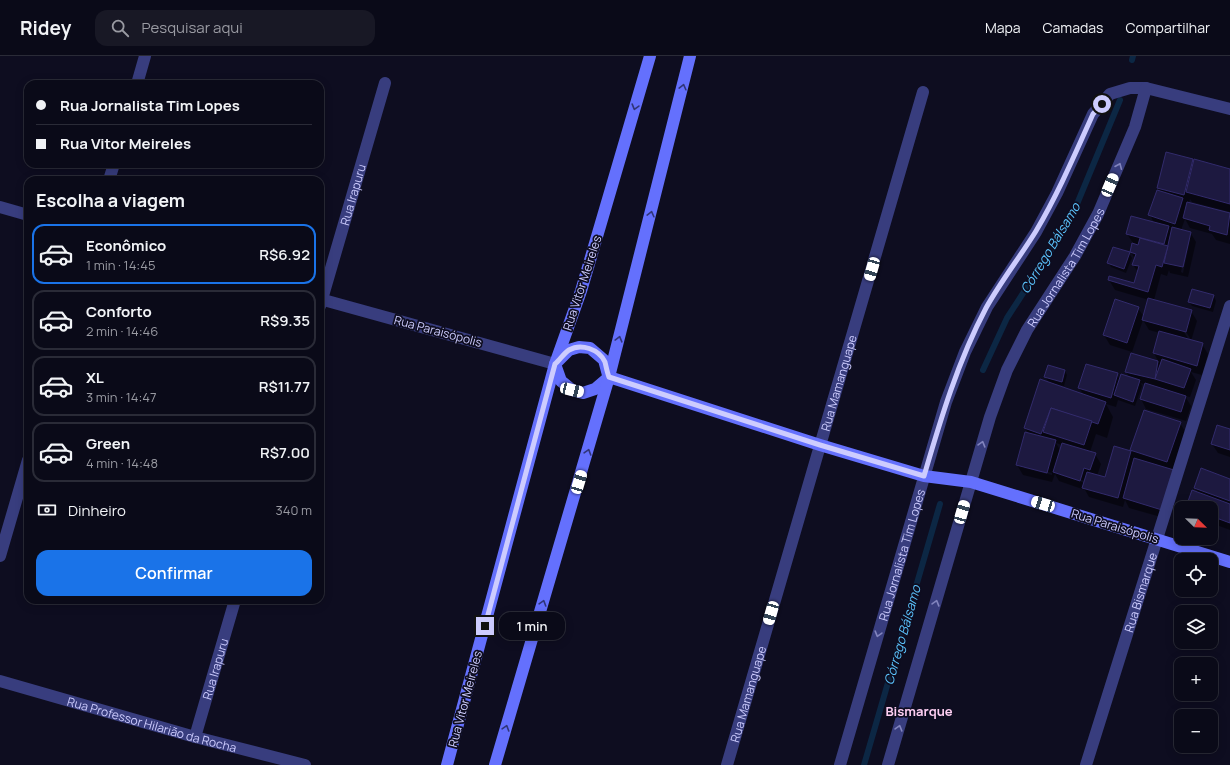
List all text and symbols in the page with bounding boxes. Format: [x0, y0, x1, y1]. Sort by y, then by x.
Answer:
search box [95, 10, 375, 46]
text: Ridey [20, 15, 71, 41]
icon: search [109, 17, 131, 39]
text: Pesquisar aqui [141, 17, 243, 38]
text: Mapa [985, 18, 1021, 37]
text: Camadas [1043, 18, 1103, 37]
text: Compartilhar [1125, 18, 1210, 37]
one-way arrow [678, 84, 686, 91]
text: Rua Jornalista Tim Lopes [60, 95, 240, 116]
route start [1093, 95, 1111, 113]
one-way arrow [631, 103, 640, 110]
text: Rua Vitor Meireles [60, 133, 191, 154]
street label: Rua Irapuru [335, 162, 369, 227]
one-way arrow [1114, 162, 1122, 169]
car [1100, 172, 1120, 198]
text: Escolha a viagem [36, 188, 185, 212]
water label: Córrego Bálsamo [1016, 198, 1085, 297]
street label: Rua Jornalista Tim Lopes [1023, 205, 1108, 330]
one-way arrow [646, 210, 655, 217]
street label: Rua Vitor Meireles [559, 233, 605, 333]
text: Econômico [86, 235, 166, 256]
icon: car [38, 236, 74, 272]
text: R$6.92 [259, 244, 310, 265]
text: 1 min · 14:45 [86, 256, 155, 274]
car [863, 256, 881, 282]
text: Conforto [86, 301, 152, 322]
icon: car [38, 302, 74, 338]
text: R$9.35 [260, 310, 310, 331]
street label: Rua Paraisópolis [392, 311, 484, 351]
text: 2 min · 14:46 [86, 322, 158, 340]
street label: Rua Mamanguape [816, 333, 860, 433]
one-way arrow [614, 336, 622, 343]
text: XL [86, 367, 104, 388]
icon: car [38, 368, 74, 404]
text: R$11.77 [259, 376, 310, 397]
car [559, 381, 585, 399]
text: 3 min · 14:47 [86, 388, 157, 406]
text: Green [86, 433, 130, 454]
icon: car [38, 434, 74, 470]
one-way arrow [977, 441, 985, 448]
text: R$7.00 [260, 442, 310, 463]
one-way arrow [583, 448, 592, 455]
text: 4 min · 14:48 [86, 454, 158, 472]
car [570, 469, 588, 495]
street label: Rua Jornalista Tim Lopes [874, 487, 929, 623]
car [1030, 495, 1056, 513]
icon: cash [36, 499, 58, 521]
car [953, 499, 971, 525]
text: Dinheiro [68, 500, 126, 521]
text: 340 m [276, 501, 312, 519]
north arrow [1174, 501, 1218, 545]
map controls [1174, 501, 1218, 753]
street label: Rua Paraisópolis [1069, 505, 1161, 547]
button: Confirmar [36, 550, 312, 596]
street label: Rua Bismarque [1120, 550, 1161, 634]
button: locate [1174, 553, 1218, 597]
water label: Córrego Bálsamo [879, 582, 925, 687]
one-way arrow [931, 599, 939, 606]
one-way arrow [538, 600, 547, 607]
car [762, 600, 780, 626]
button: layers [1174, 605, 1218, 649]
callout: 1 min [499, 612, 565, 640]
route end [476, 617, 494, 635]
text: 1 min [517, 617, 548, 635]
one-way arrow [874, 630, 883, 637]
street label: Rua Irapuru [198, 636, 232, 702]
street label: Rua Mamanguape [726, 644, 770, 744]
street label: Rua Vitor Meireles [444, 649, 486, 749]
button: + [1174, 657, 1218, 701]
street label: Rua Professor Hilarião da Rocha [65, 692, 238, 756]
district label: Bismarque [885, 702, 953, 720]
button: − [1174, 709, 1218, 753]
one-way arrow [501, 724, 510, 731]
one-way arrow [894, 724, 903, 731]

